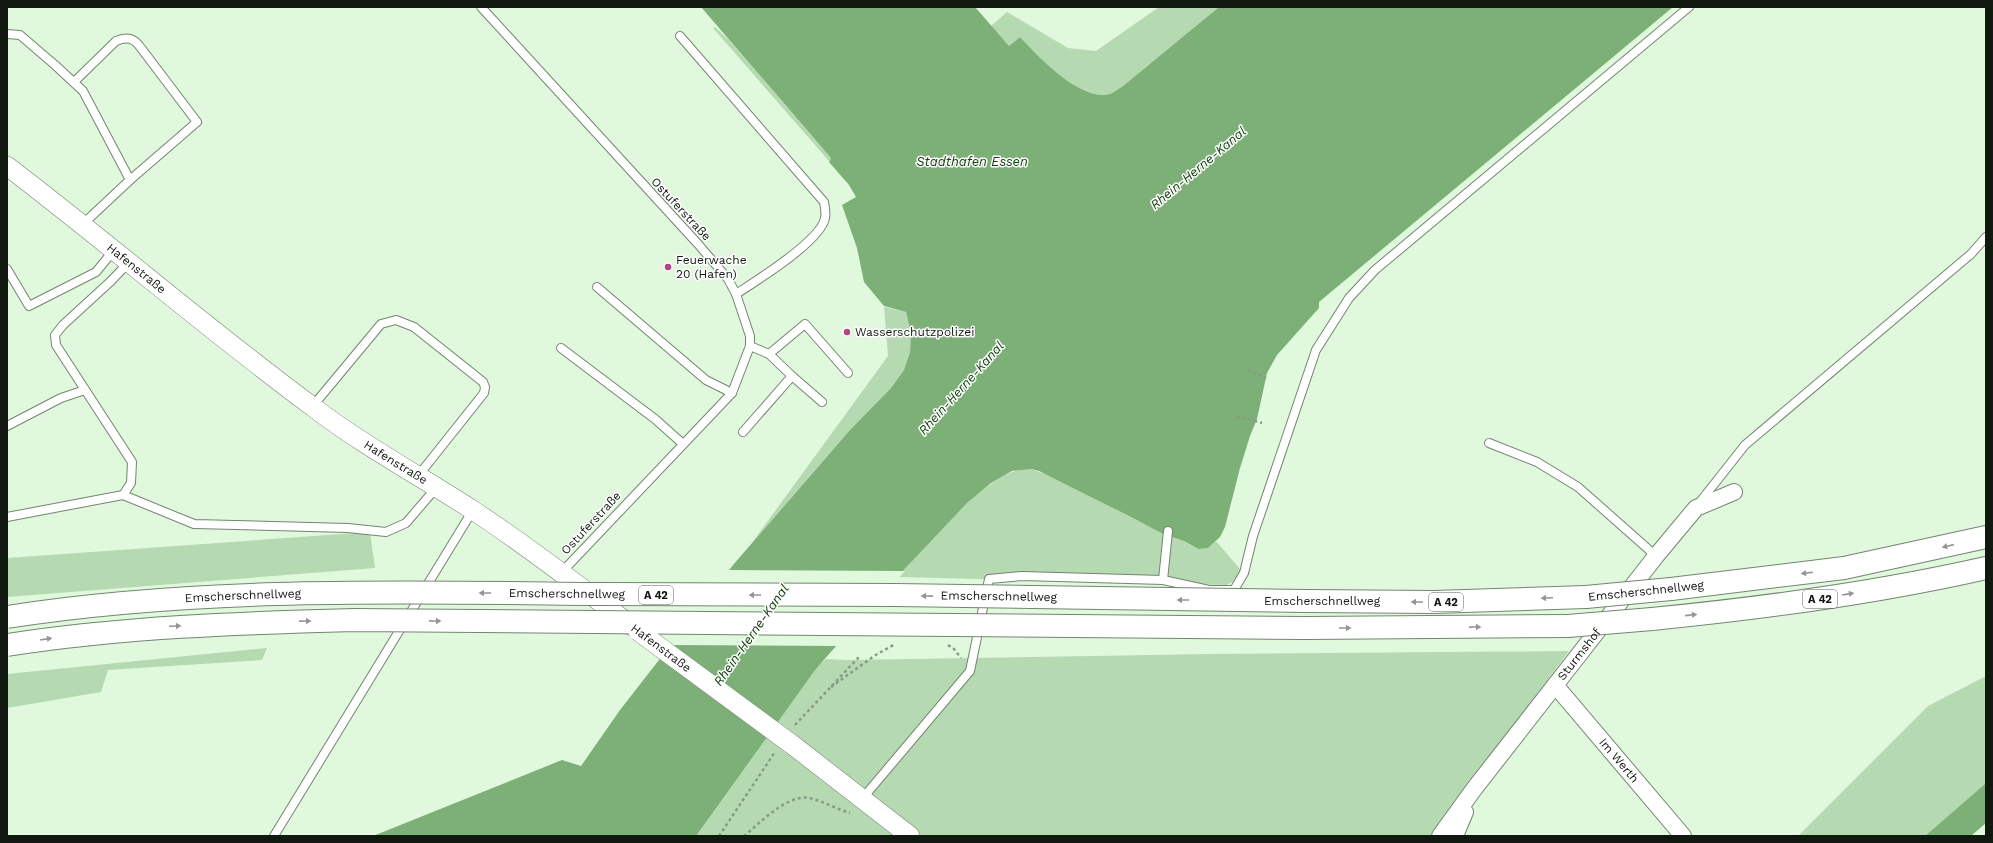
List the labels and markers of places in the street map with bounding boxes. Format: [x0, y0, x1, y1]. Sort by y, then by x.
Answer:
place label: Feuerwache 20 (Hafen) [676, 253, 747, 281]
marker: Feuerwache 20 (Hafen) [663, 262, 673, 272]
place label: Wasserschutzpolizei [855, 325, 974, 339]
marker: Wasserschutzpolizei [842, 327, 852, 337]

